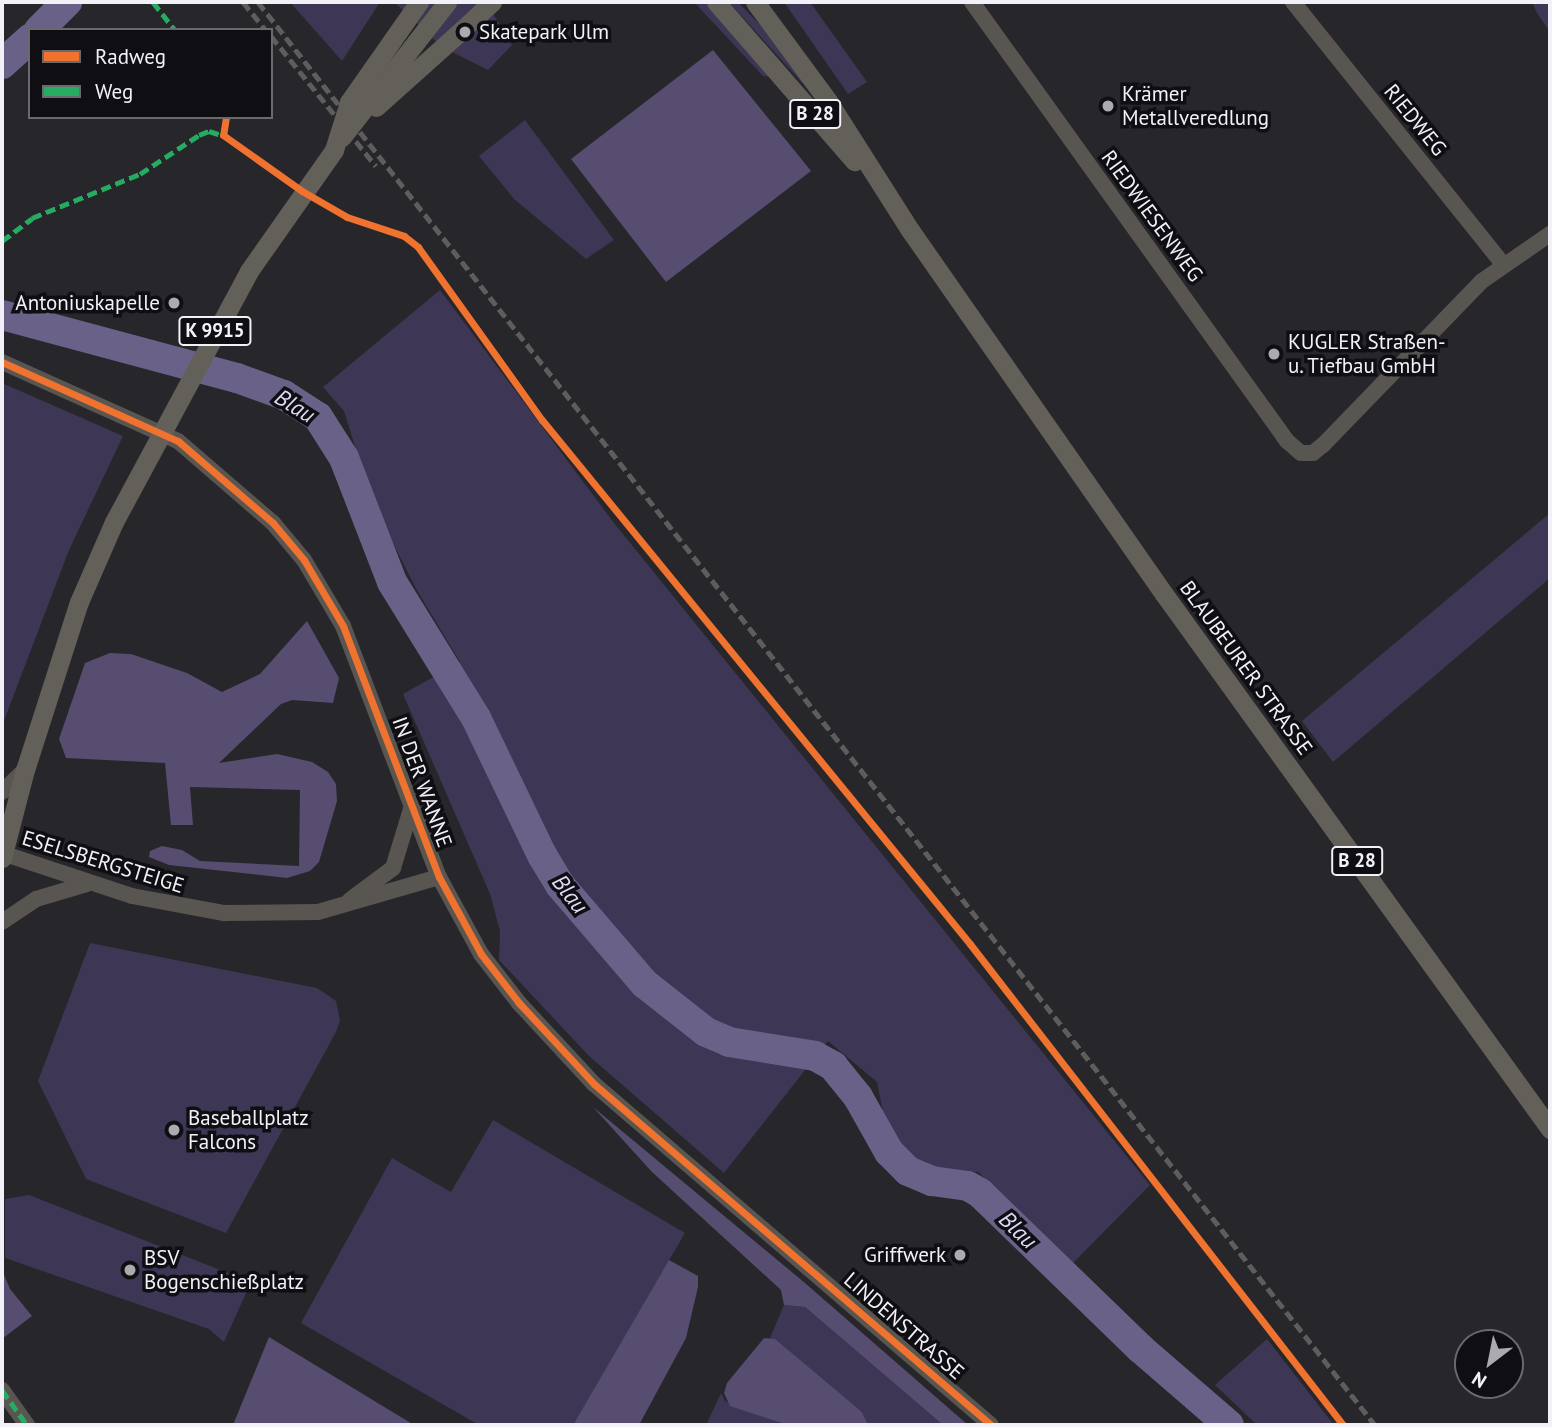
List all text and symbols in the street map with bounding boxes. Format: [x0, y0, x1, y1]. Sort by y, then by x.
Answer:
place label: Skatepark Ulm [479, 19, 610, 45]
marker: Skatepark Ulm [457, 24, 473, 40]
legend [28, 28, 273, 119]
text: Radweg [95, 43, 166, 70]
text: Weg [95, 78, 133, 105]
street label: RIEDWEG [1379, 79, 1451, 161]
place label: Krämer Metallveredlung [1122, 81, 1269, 131]
road number: B 28 [789, 98, 841, 130]
marker: Krämer Metallveredlung [1100, 98, 1116, 114]
street label: RIEDWIESENWEG [1096, 146, 1208, 286]
place label: Antoniuskapelle [15, 290, 160, 316]
marker: Antoniuskapelle [166, 295, 182, 311]
road number: K 9915 [176, 316, 254, 346]
place label: KUGLER Straßen- u. Tiefbau GmbH [1288, 329, 1446, 379]
marker: KUGLER Straßen- u. Tiefbau GmbH [1266, 346, 1282, 362]
water label: Blau [270, 383, 320, 429]
street label: BLAUBEURER STRASSE [1174, 576, 1318, 760]
street label: IN DER WANNE [387, 713, 457, 851]
street label: ESELSBERGSTEIGE [19, 825, 187, 899]
road number: B 28 [1331, 846, 1383, 876]
water label: Blau [546, 869, 594, 919]
place label: Baseballplatz Falcons [188, 1105, 309, 1155]
marker: Baseballplatz Falcons [166, 1122, 182, 1138]
water label: Blau [993, 1206, 1043, 1254]
place label: Griffwerk [864, 1242, 946, 1268]
place label: BSV Bogenschießplatz [144, 1245, 304, 1295]
marker: Griffwerk [952, 1247, 968, 1263]
marker: BSV Bogenschießplatz [122, 1262, 138, 1278]
street label: LINDENSTRASSE [839, 1267, 969, 1385]
north arrow [1454, 1329, 1524, 1399]
text: N [1467, 1367, 1491, 1394]

